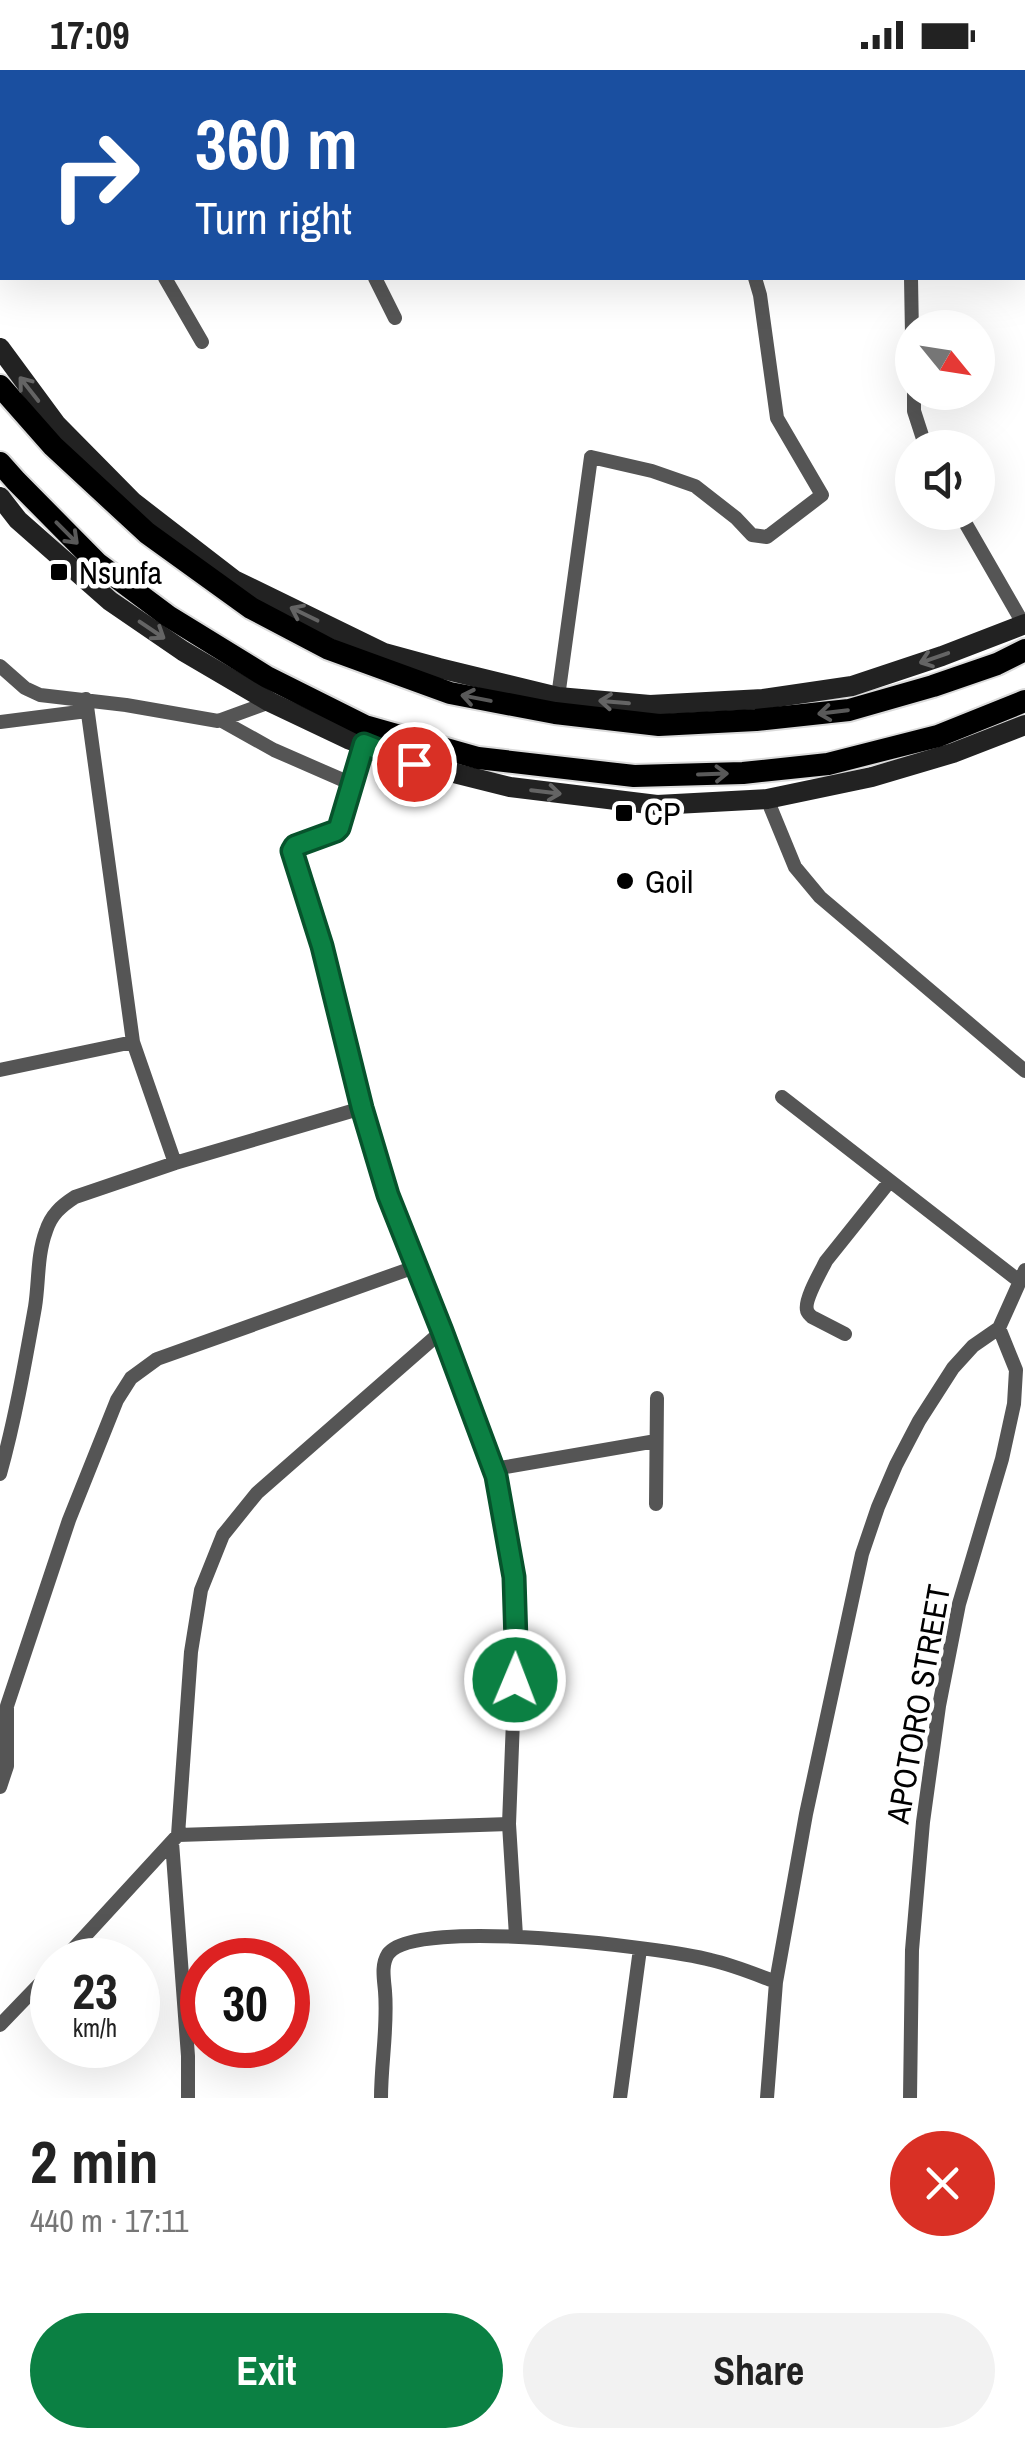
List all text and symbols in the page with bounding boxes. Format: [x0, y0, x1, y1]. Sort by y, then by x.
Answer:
text: 17:09 [50, 10, 130, 61]
text: 360 m [195, 97, 358, 191]
icon: right [30, 110, 160, 240]
text: Turn right [195, 187, 352, 248]
north arrow [895, 310, 995, 410]
map controls [895, 310, 995, 530]
one-way arrow [18, 376, 40, 402]
button: sound [895, 430, 995, 530]
one-way arrow [55, 521, 79, 545]
place label: Nsunfa [79, 551, 163, 594]
marker: Nsunfa [48, 561, 70, 583]
one-way arrow [290, 604, 319, 623]
one-way arrow [137, 619, 165, 640]
one-way arrow [918, 651, 950, 669]
one-way arrow [460, 688, 493, 707]
one-way arrow [599, 693, 631, 712]
one-way arrow [817, 703, 850, 722]
pin [372, 722, 457, 807]
icon: arrive [387, 737, 442, 792]
one-way arrow [696, 764, 728, 783]
one-way arrow [529, 783, 561, 801]
place label: CP [644, 792, 680, 835]
marker: CP [613, 802, 635, 824]
place label: Goil [645, 860, 693, 903]
marker: Goil [614, 870, 636, 892]
street label: APOTORO STREET [876, 1581, 960, 1828]
position arrow [463, 1628, 567, 1732]
speed limit sign: 30 [180, 1938, 310, 2068]
text: 23 [72, 1957, 118, 2025]
text: km/h [73, 2011, 117, 2045]
text: 2 min [30, 2121, 159, 2202]
button: close [890, 2131, 995, 2236]
text: 440 m · 17:11 [30, 2199, 189, 2242]
button: Exit [30, 2313, 503, 2428]
button: Share [523, 2313, 995, 2428]

